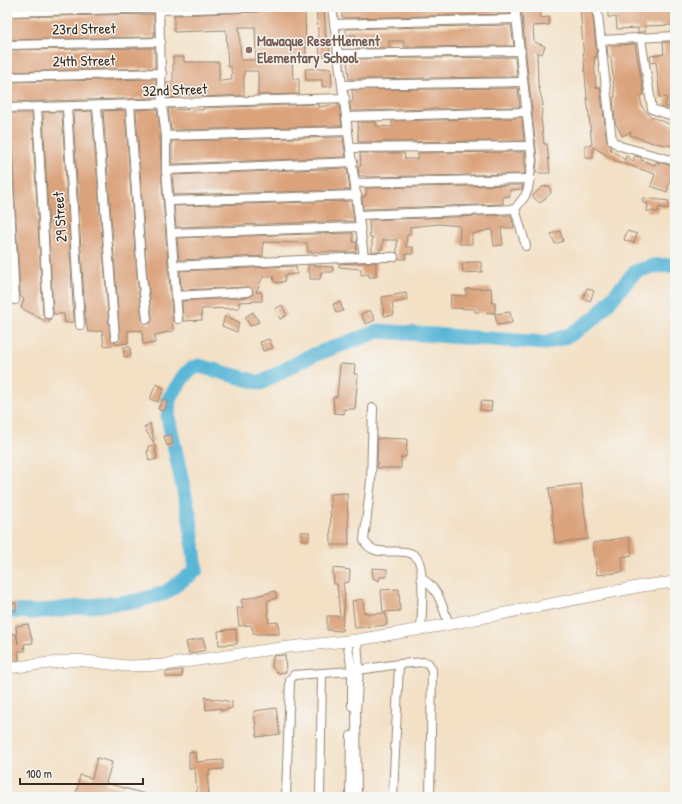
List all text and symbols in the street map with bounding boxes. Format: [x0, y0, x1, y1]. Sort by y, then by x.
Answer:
street label: 23rd Street [52, 17, 117, 40]
place label: Mawaque Resettlement Elementary School [257, 30, 381, 69]
marker: Mawaque Resettlement Elementary School [244, 45, 254, 55]
street label: 24th Street [53, 49, 116, 72]
street label: 32nd Street [142, 78, 209, 101]
street label: 29 Street [47, 190, 72, 243]
scale bar [20, 760, 143, 786]
text: 100 m [26, 765, 52, 782]

